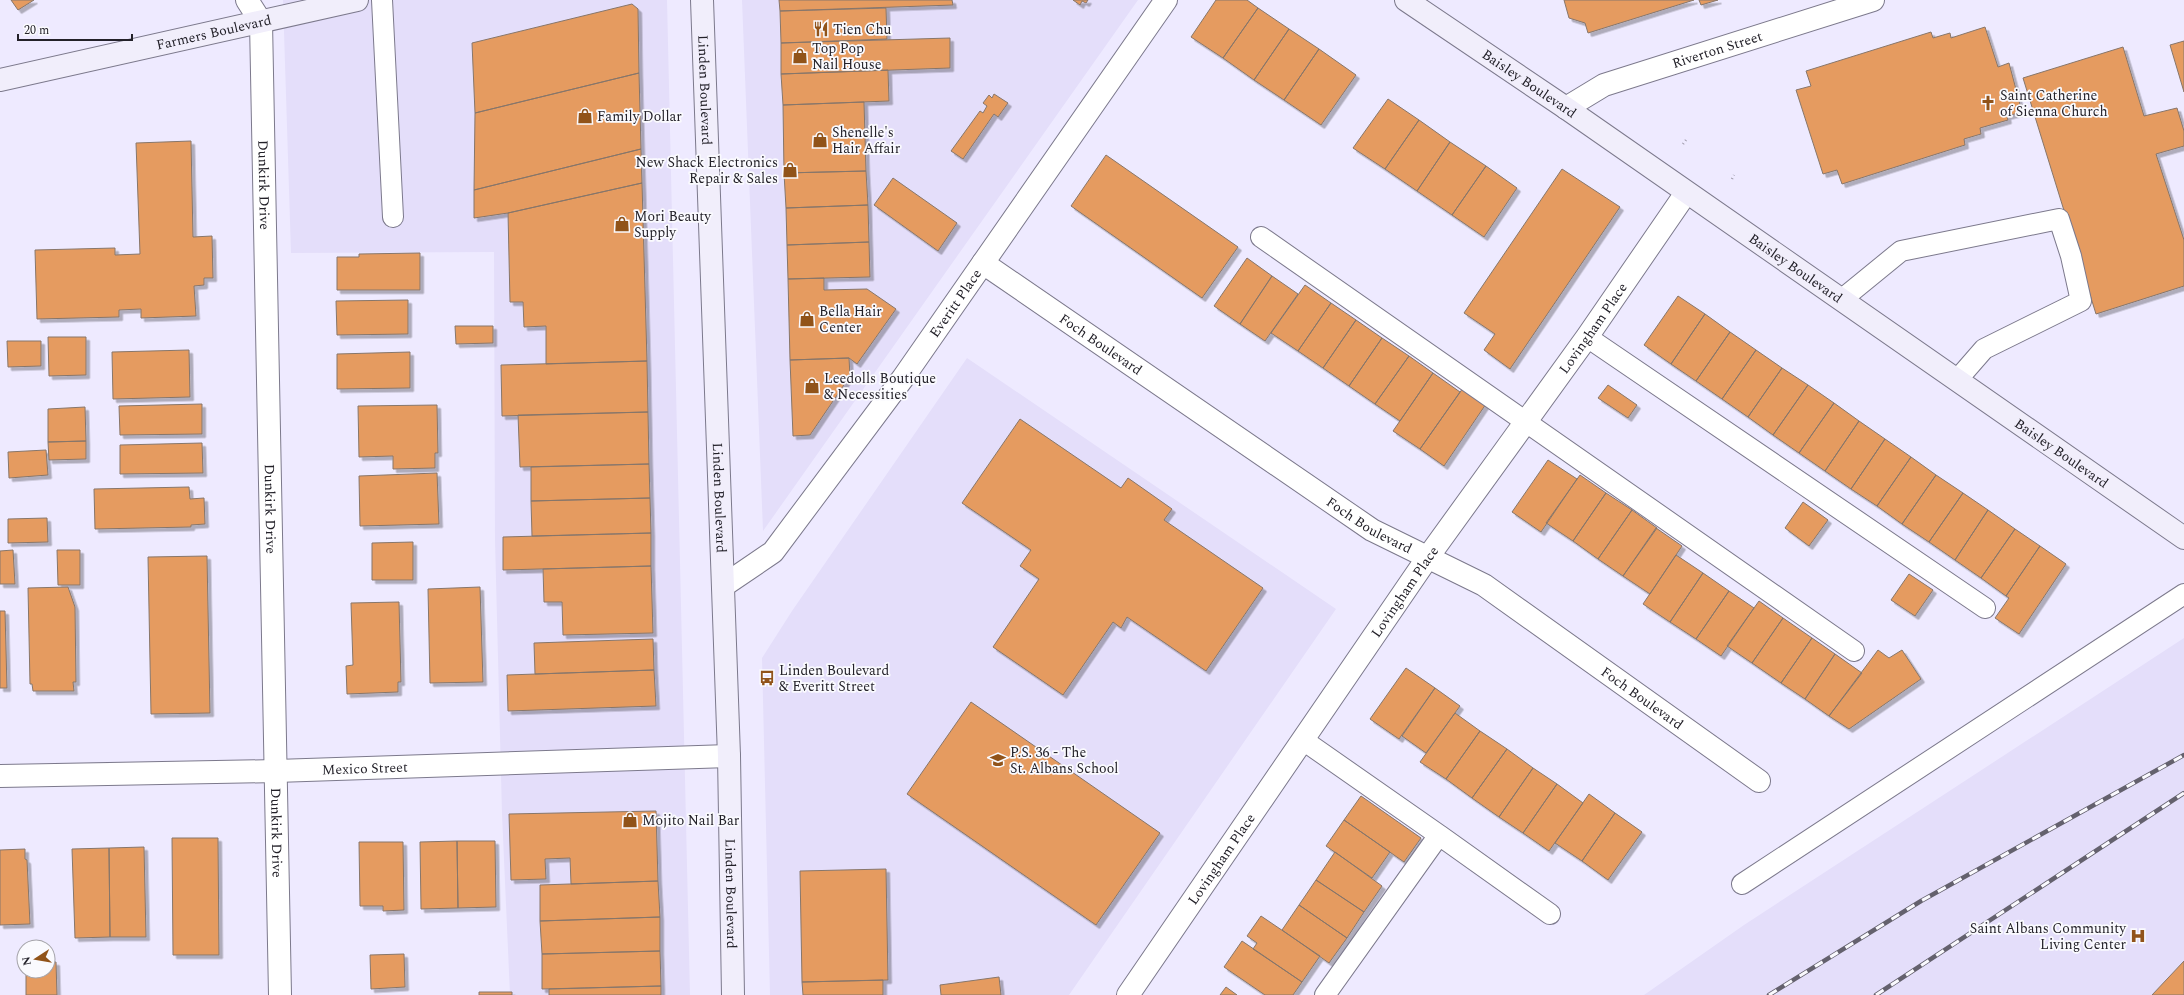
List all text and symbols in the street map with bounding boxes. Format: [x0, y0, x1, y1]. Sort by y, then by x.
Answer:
street label: Farmers Boulevard [154, 9, 273, 55]
scale bar [18, 16, 132, 42]
place label: Tien Chu [833, 19, 892, 40]
restaurant icon: Tien Chu [812, 20, 830, 38]
text: 20 m [24, 21, 49, 40]
street label: Riverton Street [1669, 25, 1765, 73]
street label: Linden Boulevard [693, 34, 718, 146]
place label: Top Pop Nail House [812, 38, 882, 75]
street label: Baisley Boulevard [1478, 44, 1581, 123]
shop icon: Top Pop Nail House [791, 47, 809, 65]
place label: Saint Catherine of Sienna Church [2000, 85, 2108, 122]
church icon: Saint Catherine of Sienna Church [1979, 94, 1997, 112]
place label: Family Dollar [597, 106, 682, 127]
shop icon: Family Dollar [576, 107, 594, 125]
place label: Shenelle's Hair Affair [832, 122, 901, 159]
shop icon: Shenelle's Hair Affair [811, 131, 829, 149]
street label: Dunkirk Drive [253, 140, 276, 230]
place label: New Shack Electronics Repair & Sales [635, 152, 778, 189]
shop icon: New Shack Electronics Repair & Sales [781, 161, 799, 179]
place label: Mori Beauty Supply [634, 206, 712, 243]
shop icon: Mori Beauty Supply [613, 215, 631, 233]
street label: Baisley Boulevard [1745, 228, 1847, 308]
street label: Everitt Place [924, 264, 987, 342]
street label: Lovingham Place [1553, 278, 1632, 378]
place label: Bella Hair Center [819, 301, 882, 338]
street label: Foch Boulevard [1055, 308, 1147, 380]
shop icon: Bella Hair Center [798, 310, 816, 328]
place label: Leedolls Boutique & Necessities [824, 368, 936, 405]
shop icon: Leedolls Boutique & Necessities [803, 377, 821, 395]
street label: Baisley Boulevard [2010, 413, 2113, 493]
street label: Linden Boulevard [707, 442, 732, 553]
street label: Dunkirk Drive [259, 464, 282, 554]
street label: Foch Boulevard [1322, 491, 1416, 559]
street label: Lovingham Place [1365, 541, 1443, 642]
place label: Linden Boulevard & Everitt Street [779, 660, 889, 697]
street label: Foch Boulevard [1597, 661, 1688, 735]
bus stop icon: Linden Boulevard & Everitt Street [758, 669, 776, 687]
place label: P.S. 36 - The St. Albans School [1010, 742, 1118, 779]
school or university icon: P.S. 36 - The St. Albans School [989, 751, 1007, 769]
street label: Mexico Street [322, 756, 408, 780]
street label: Dunkirk Drive [265, 788, 288, 878]
street label: Lovingham Place [1182, 809, 1260, 909]
place label: Mojito Nail Bar [642, 810, 740, 831]
shop icon: Mojito Nail Bar [621, 811, 639, 829]
street label: Linden Boulevard [720, 838, 743, 949]
place label: Saint Albans Community Living Center [1970, 918, 2127, 955]
hospital icon: Saint Albans Community Living Center [2129, 927, 2147, 945]
north arrow [16, 939, 56, 979]
text: N [17, 955, 36, 967]

